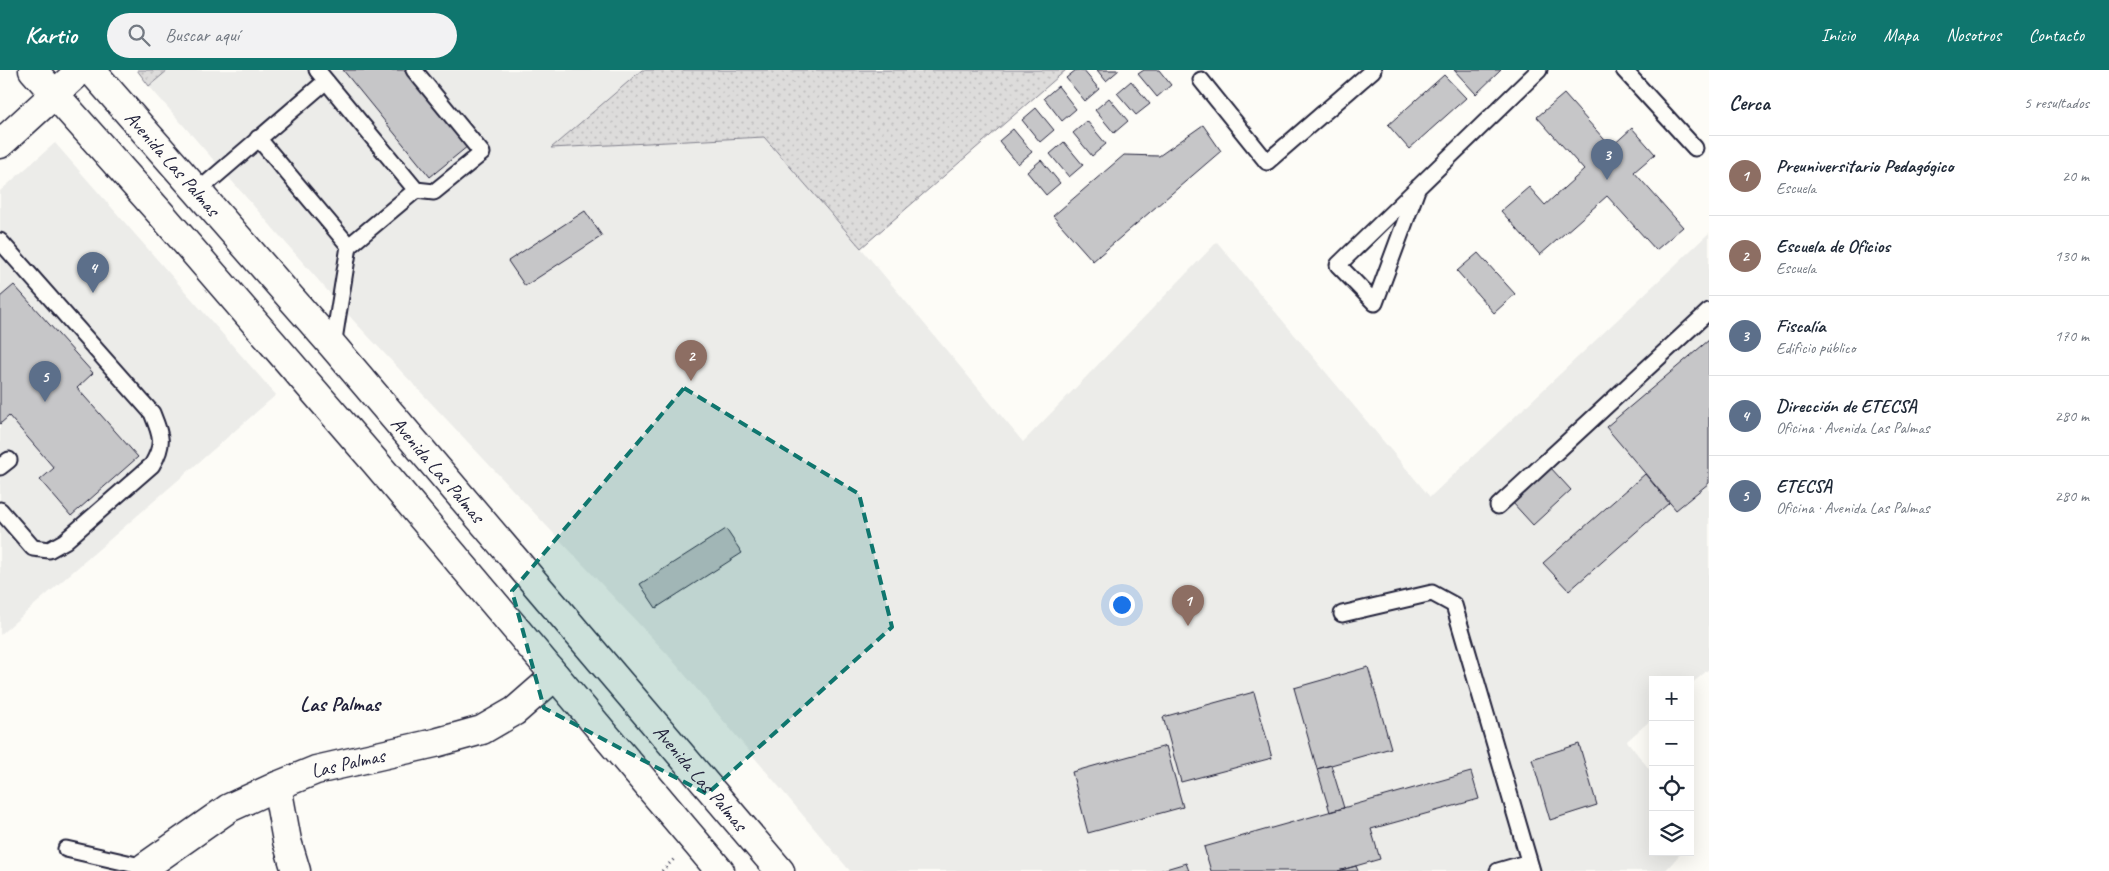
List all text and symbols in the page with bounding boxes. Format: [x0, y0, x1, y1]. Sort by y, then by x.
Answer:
search box [107, 13, 457, 58]
text: Kartio [25, 20, 77, 50]
icon: search [125, 21, 153, 49]
text: Buscar aquí [165, 23, 239, 47]
text: Inicio [1821, 24, 1855, 46]
text: Mapa [1883, 24, 1918, 46]
text: Nosotros [1946, 24, 2001, 46]
text: Contacto [2029, 24, 2084, 46]
text: Cerca [1729, 90, 1770, 116]
text: 5 resultados [2024, 93, 2089, 113]
street label: Avenida Las Palmas [120, 106, 227, 223]
pin: 3 [1591, 139, 1623, 180]
text: Preuniversitario Pedagógico [1776, 154, 1953, 178]
text: 1 [1741, 166, 1749, 186]
text: 20 m [2062, 166, 2089, 186]
text: Escuela [1776, 178, 1816, 198]
text: Escuela de Oficios [1776, 234, 1890, 258]
text: 2 [1741, 246, 1749, 266]
text: 130 m [2055, 246, 2089, 266]
pin: 4 [77, 252, 109, 293]
text: Escuela [1776, 258, 1816, 278]
text: Fiscalía [1776, 314, 1825, 338]
text: 3 [1741, 326, 1749, 346]
text: 170 m [2055, 326, 2089, 346]
text: Edificio público [1776, 338, 1855, 358]
pin: 2 [675, 340, 707, 381]
pin: 5 [29, 361, 61, 402]
text: Dirección de ETECSA [1776, 394, 1917, 418]
text: 4 [1741, 406, 1749, 426]
text: 280 m [2055, 406, 2089, 426]
street label: Avenida Las Palmas [385, 411, 491, 529]
text: Oficina · Avenida Las Palmas [1776, 418, 1930, 438]
text: ETECSA [1776, 474, 1832, 498]
text: 5 [1742, 486, 1748, 506]
text: 280 m [2055, 486, 2089, 506]
text: Oficina · Avenida Las Palmas [1776, 498, 1930, 518]
pin: 1 [1172, 585, 1204, 626]
your location [1109, 592, 1135, 618]
map controls [1649, 676, 1694, 856]
button: + [1649, 676, 1694, 721]
district label: Las Palmas [300, 691, 383, 717]
street label: Avenida Las Palmas [648, 720, 754, 838]
button: − [1649, 721, 1694, 766]
street label: Las Palmas [307, 742, 389, 784]
button: locate [1649, 766, 1694, 811]
button: layers [1649, 811, 1694, 856]

